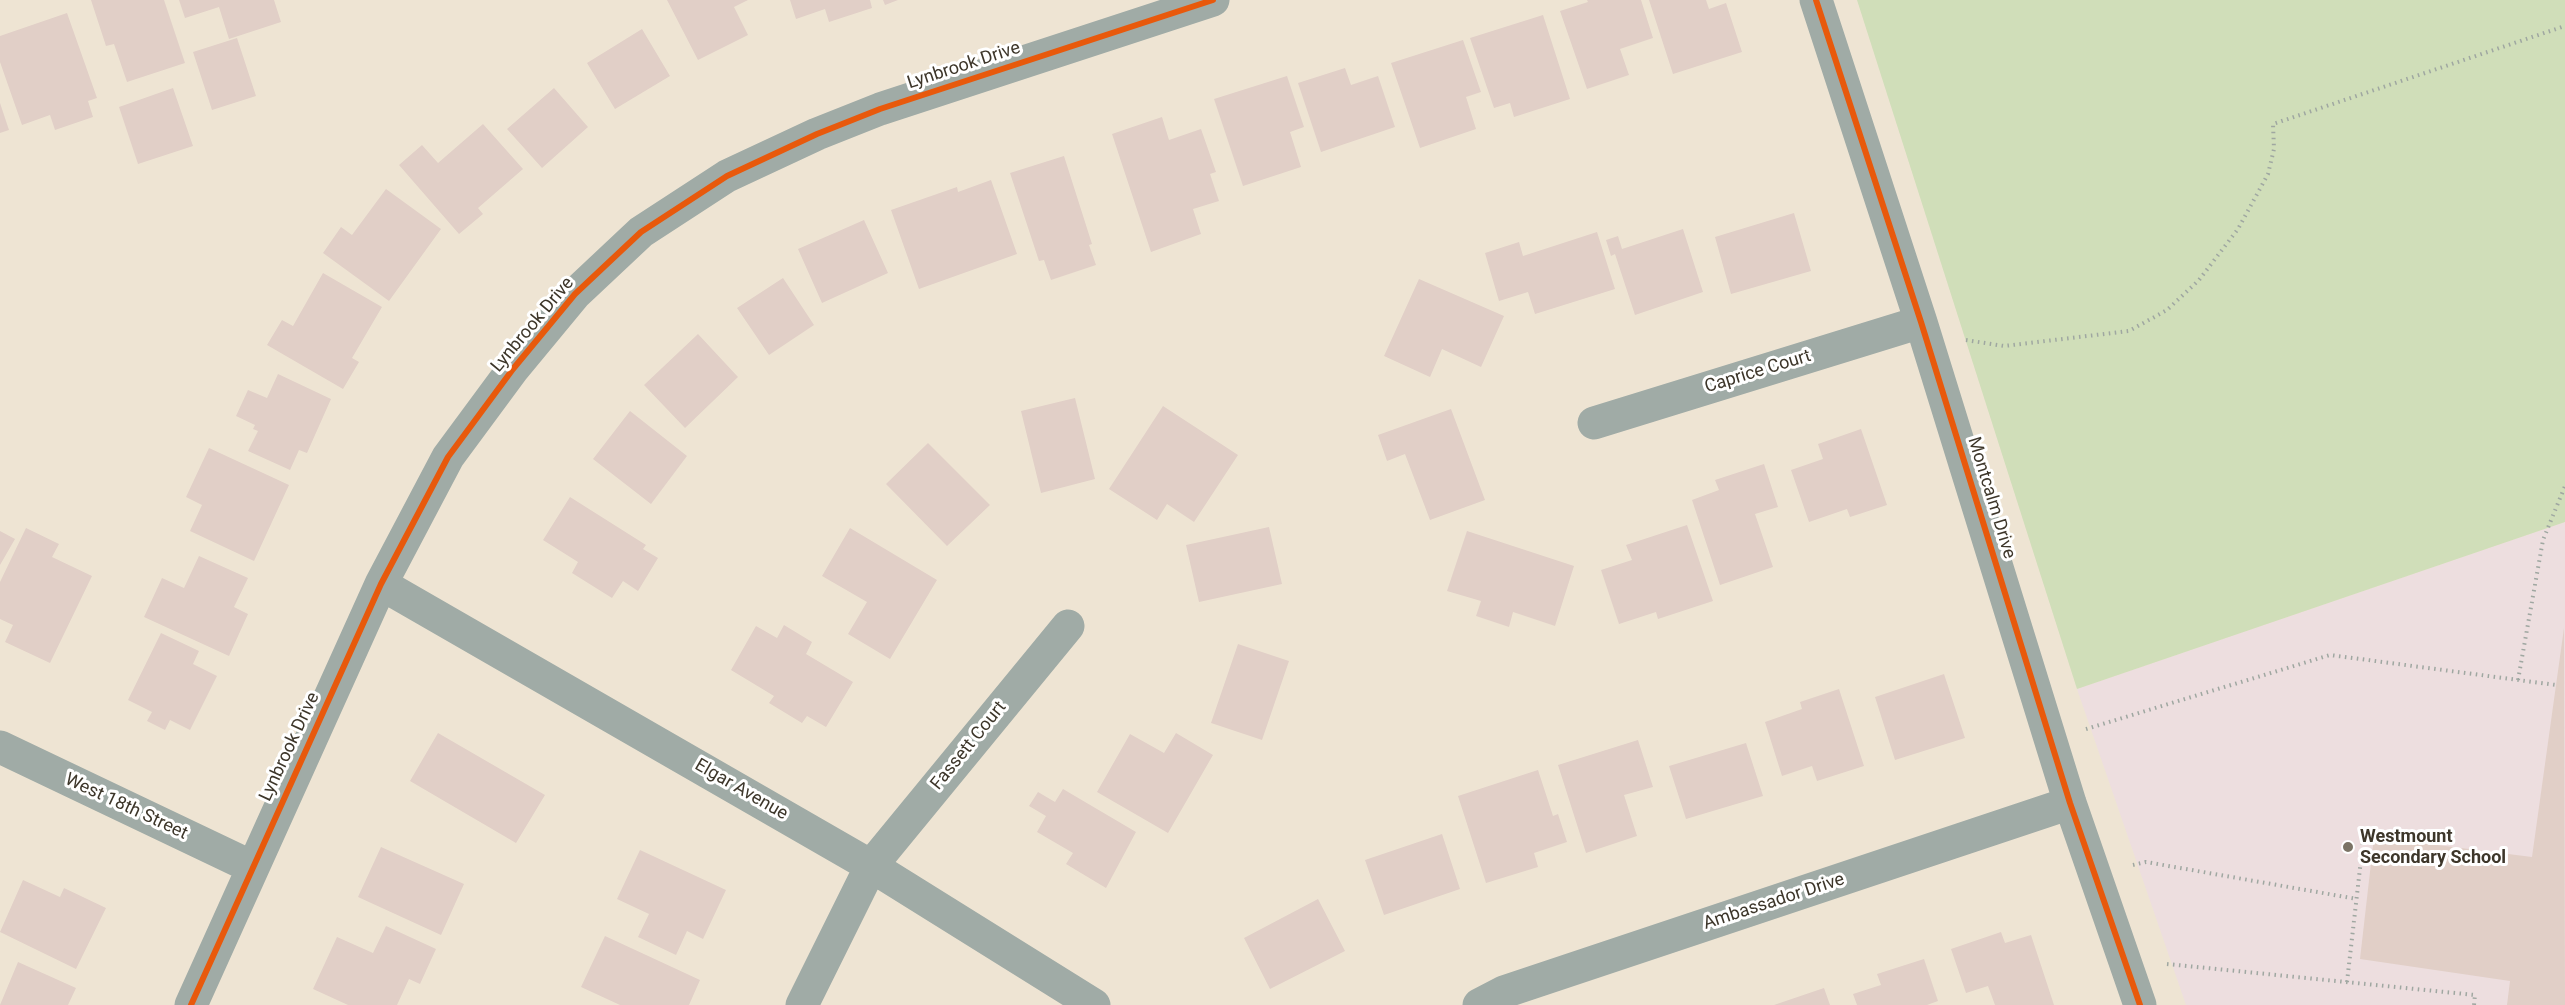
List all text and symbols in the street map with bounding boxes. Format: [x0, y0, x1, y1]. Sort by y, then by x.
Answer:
street label: Lynbrook Drive [905, 38, 1023, 94]
street label: Lynbrook Drive [487, 273, 579, 377]
street label: Caprice Court [1702, 346, 1814, 398]
street label: Montcalm Drive [1962, 435, 2020, 561]
street label: Lynbrook Drive [255, 689, 325, 805]
street label: Fassett Court [927, 697, 1011, 795]
street label: Elgar Avenue [691, 755, 791, 825]
street label: West 18th Street [61, 769, 191, 845]
place label: Westmount Secondary School [2360, 826, 2506, 868]
marker: Westmount Secondary School [2341, 840, 2355, 854]
street label: Ambassador Drive [1701, 869, 1847, 935]

